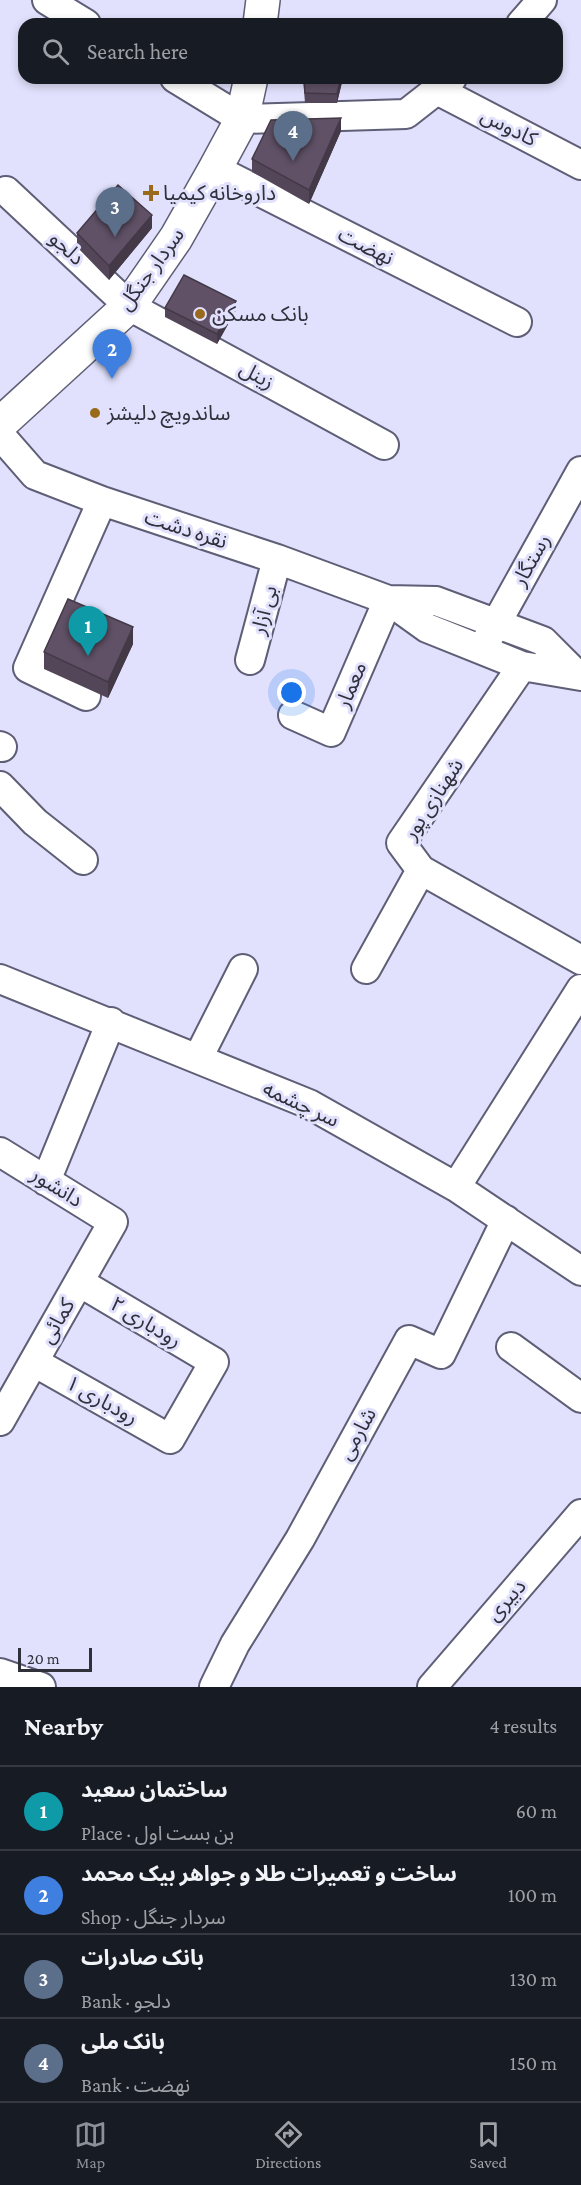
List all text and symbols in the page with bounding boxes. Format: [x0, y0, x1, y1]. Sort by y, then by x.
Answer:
search box [18, 18, 563, 84]
icon: search [39, 35, 72, 68]
text: Search here [87, 39, 188, 64]
street label: کادوس [477, 103, 541, 151]
pin: 4 [274, 112, 312, 161]
place label: داروخانه کیمیا [163, 181, 276, 205]
marker: داروخانه کیمیا [144, 186, 158, 200]
pin: 3 [96, 188, 134, 237]
street label: نهضت [334, 222, 398, 270]
street label: سردار جنگل [113, 223, 189, 315]
street label: دلجو [45, 226, 89, 270]
place label: بانک مسکن [212, 302, 309, 326]
marker: بانک مسکن [193, 307, 207, 321]
pin: 2 [92, 330, 132, 379]
street label: زینل [235, 356, 279, 394]
place label: ساندویچ دلیشز [106, 401, 231, 428]
marker: ساندویچ دلیشز [88, 406, 102, 420]
street label: نقره دشت [142, 504, 230, 554]
street label: رستگار [506, 530, 555, 591]
street label: بی آزار [246, 583, 282, 638]
pin: 1 [68, 606, 107, 656]
street label: معمار [330, 658, 371, 713]
your location [277, 678, 306, 707]
street label: شهنازی پور [397, 754, 469, 846]
street label: سر چشمه [259, 1076, 343, 1133]
street label: دانشور [26, 1161, 87, 1212]
street label: رودباری ۲ [106, 1291, 186, 1353]
street label: کمائی [35, 1294, 80, 1348]
street label: رودباری ۱ [62, 1370, 142, 1430]
street label: شارمی [333, 1404, 381, 1464]
street label: دبیری [481, 1574, 531, 1626]
scale bar [18, 1645, 92, 1672]
text: 20 m [27, 1650, 60, 1667]
text: Nearby [24, 1712, 103, 1741]
text: 4 results [490, 1715, 557, 1737]
text: ساختمان سعید [81, 1777, 228, 1802]
text: 1 [40, 1800, 47, 1822]
text: 60 m [516, 1800, 557, 1822]
text: Place · بن بست اول [81, 1822, 234, 1844]
text: ساخت و تعمیرات طلا و جواهر بیک محمد [81, 1861, 457, 1886]
text: 2 [38, 1884, 49, 1906]
text: 100 m [508, 1884, 557, 1906]
text: Shop · سردار جنگل [81, 1906, 226, 1928]
text: بانک صادرات [81, 1945, 204, 1970]
text: 3 [39, 1968, 48, 1990]
text: 130 m [510, 1968, 557, 1990]
text: Bank · دلجو [81, 1990, 171, 2012]
text: بانک ملی [81, 2029, 165, 2054]
text: 4 [38, 2052, 49, 2074]
text: 150 m [510, 2052, 557, 2074]
text: Bank · نهضت [81, 2074, 190, 2096]
tab: Map [74, 2118, 107, 2171]
tab: Directions [255, 2118, 321, 2171]
tab: Saved [469, 2118, 507, 2171]

